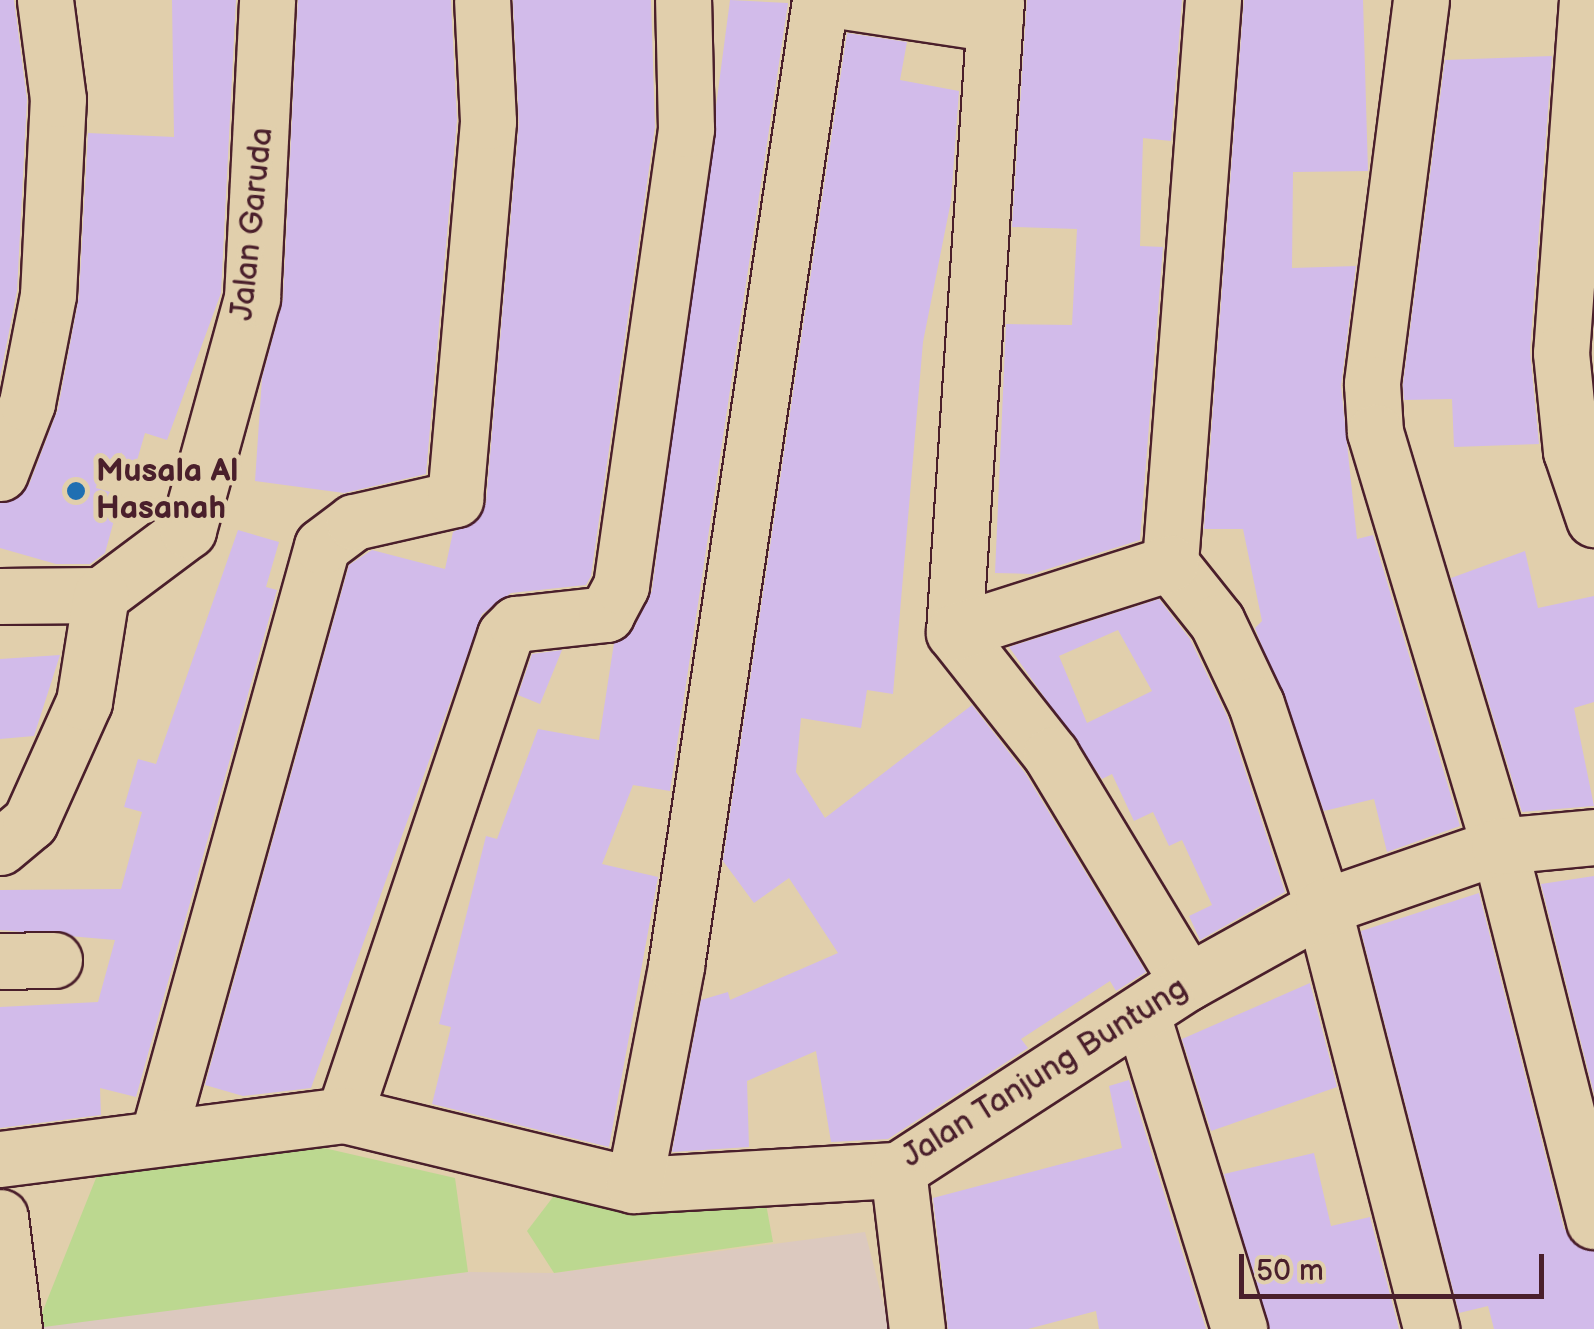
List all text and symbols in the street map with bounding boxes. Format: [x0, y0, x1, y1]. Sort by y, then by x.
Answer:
street label: Jalan Garuda [224, 126, 282, 322]
place label: Musala Al Hasanah [96, 454, 238, 529]
marker: Musala Al Hasanah [65, 480, 87, 502]
street label: Jalan Tanjung Buntung [895, 969, 1195, 1177]
scale bar [1244, 1234, 1549, 1296]
text: 50 m [1256, 1253, 1324, 1289]

